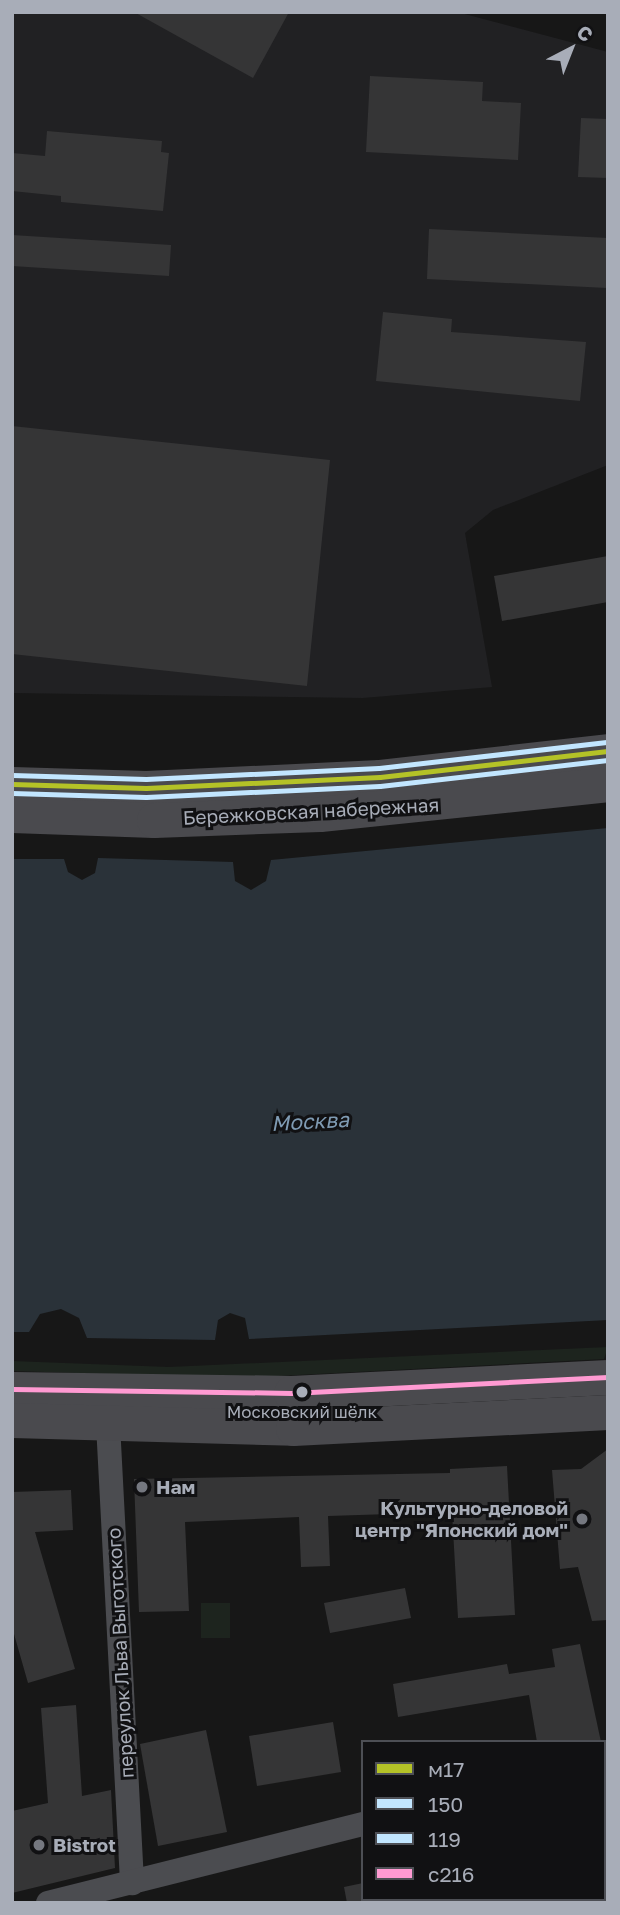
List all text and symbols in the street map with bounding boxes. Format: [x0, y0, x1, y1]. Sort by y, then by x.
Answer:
north arrow [536, 14, 606, 84]
text: С [573, 20, 598, 46]
street label: Бережковская набережная [182, 793, 440, 829]
water label: Москва [270, 1106, 350, 1136]
marker: Московский шёлк [295, 1385, 309, 1399]
place label: Московский шёлк [227, 1402, 377, 1422]
place label: Нам [156, 1476, 195, 1498]
marker: Нам [134, 1479, 150, 1495]
place label: Культурно-деловой центр "Японский дом" [355, 1497, 568, 1541]
marker: Культурно-деловой центр "Японский дом" [574, 1511, 590, 1527]
street label: переулок Льва Выготского [102, 1527, 138, 1779]
legend [361, 1740, 606, 1901]
text: м17 [428, 1756, 464, 1782]
text: 150 [428, 1791, 463, 1817]
text: 119 [428, 1826, 461, 1852]
place label: Bistrot [53, 1834, 116, 1856]
marker: Bistrot [31, 1837, 47, 1853]
text: с216 [428, 1861, 475, 1887]

